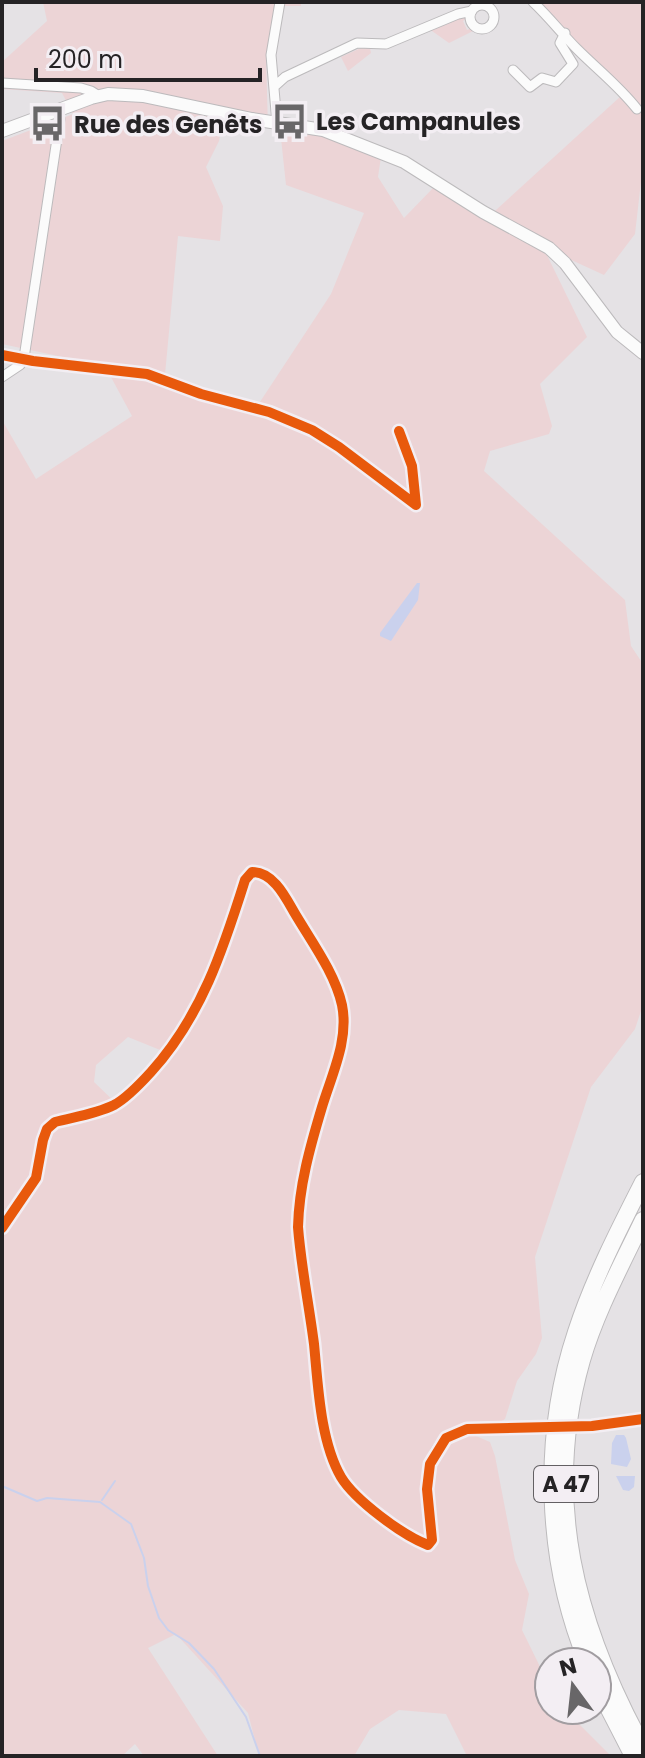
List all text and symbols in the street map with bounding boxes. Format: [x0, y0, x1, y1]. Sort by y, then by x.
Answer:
scale bar [36, 32, 260, 82]
text: 200 m [48, 43, 123, 76]
bus stop icon: Les Campanules [271, 102, 309, 140]
bus stop icon: Rue des Genêts [29, 105, 67, 143]
place label: Les Campanules [316, 105, 521, 138]
place label: Rue des Genêts [74, 108, 262, 141]
road number: A 47 [534, 1466, 598, 1502]
north arrow [533, 1646, 613, 1726]
text: N [556, 1650, 580, 1684]

